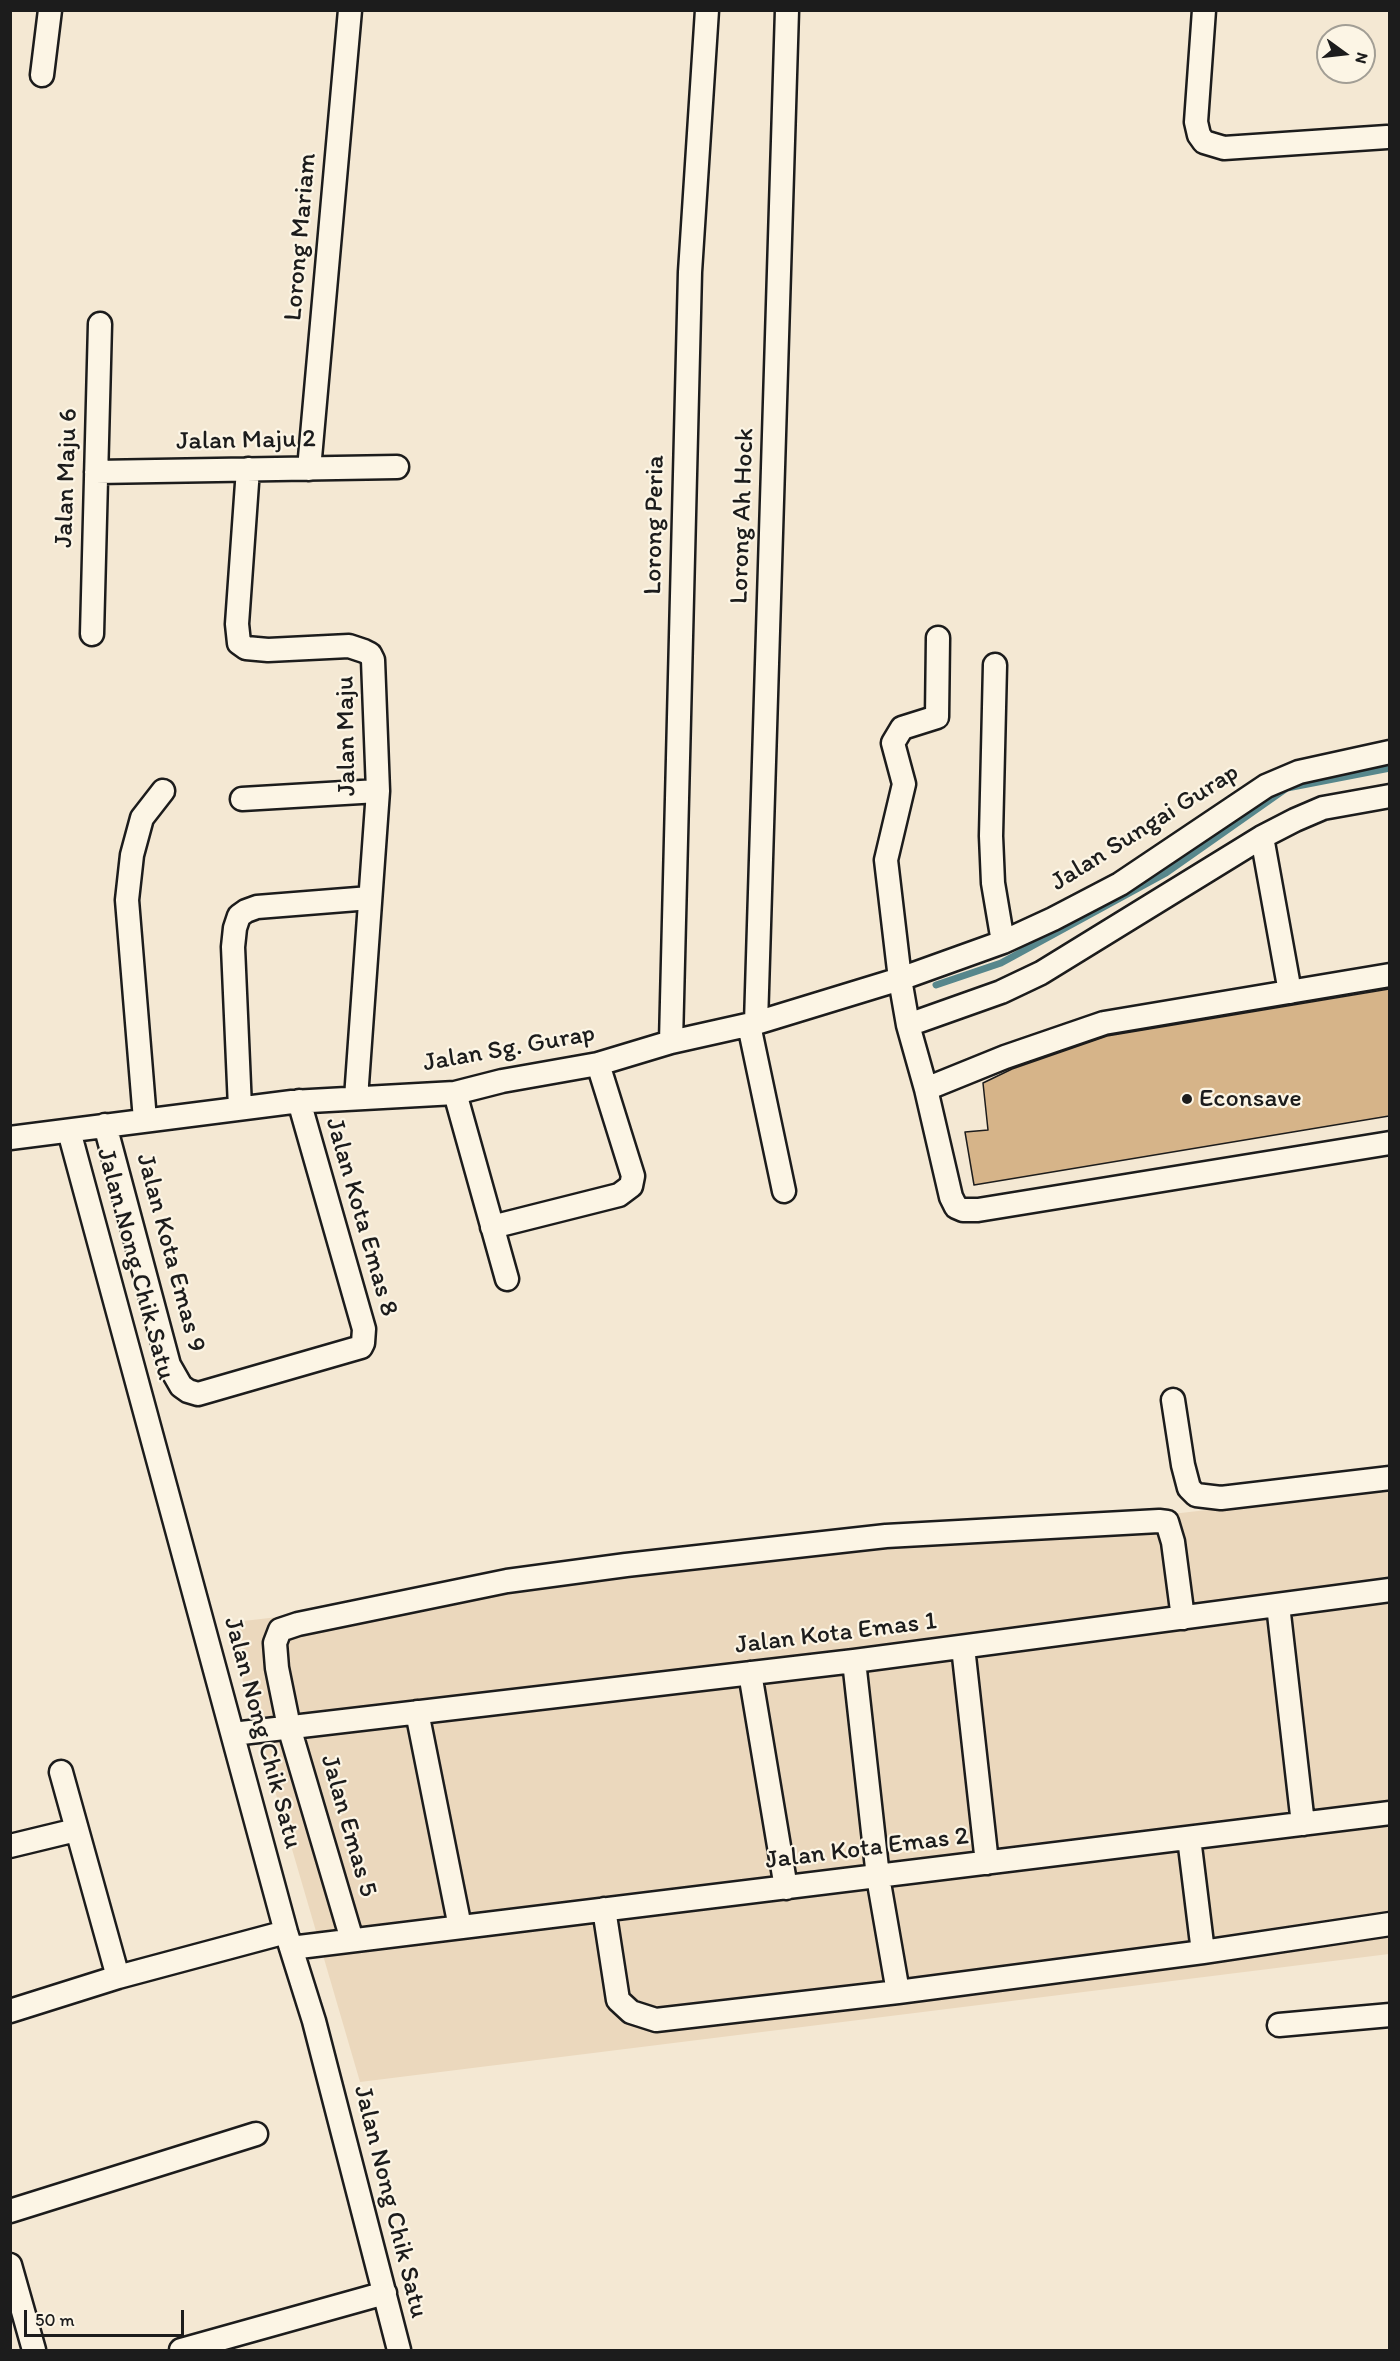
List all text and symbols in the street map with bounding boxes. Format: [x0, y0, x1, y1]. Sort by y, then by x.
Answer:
north arrow [1316, 24, 1376, 84]
text: N [1351, 51, 1373, 66]
street label: Lorong Mariam [278, 152, 324, 322]
street label: Jalan Maju 6 [49, 408, 85, 548]
street label: Jalan Maju 2 [176, 424, 316, 458]
street label: Lorong Ah Hock [724, 427, 762, 605]
street label: Lorong Peria [638, 455, 672, 595]
street label: Jalan Maju [330, 676, 364, 796]
street label: Jalan Sungai Gurap [1045, 758, 1245, 898]
street label: Jalan Sg. Gurap [421, 1019, 597, 1079]
place label: Econsave [1199, 1083, 1302, 1115]
marker: Econsave [1180, 1092, 1194, 1106]
street label: Jalan Kota Emas 8 [318, 1114, 404, 1320]
street label: Jalan Nong Chik Satu [89, 1145, 181, 1383]
street label: Jalan Kota Emas 9 [128, 1150, 212, 1356]
street label: Jalan Kota Emas 1 [733, 1606, 939, 1662]
street label: Jalan Nong Chik Satu [216, 1614, 308, 1852]
street label: Jalan Emas 5 [313, 1751, 383, 1901]
street label: Jalan Kota Emas 2 [764, 1821, 970, 1877]
street label: Jalan Nong Chik Satu [346, 2082, 434, 2322]
scale bar [27, 2298, 188, 2336]
text: 50 m [35, 2309, 75, 2331]

